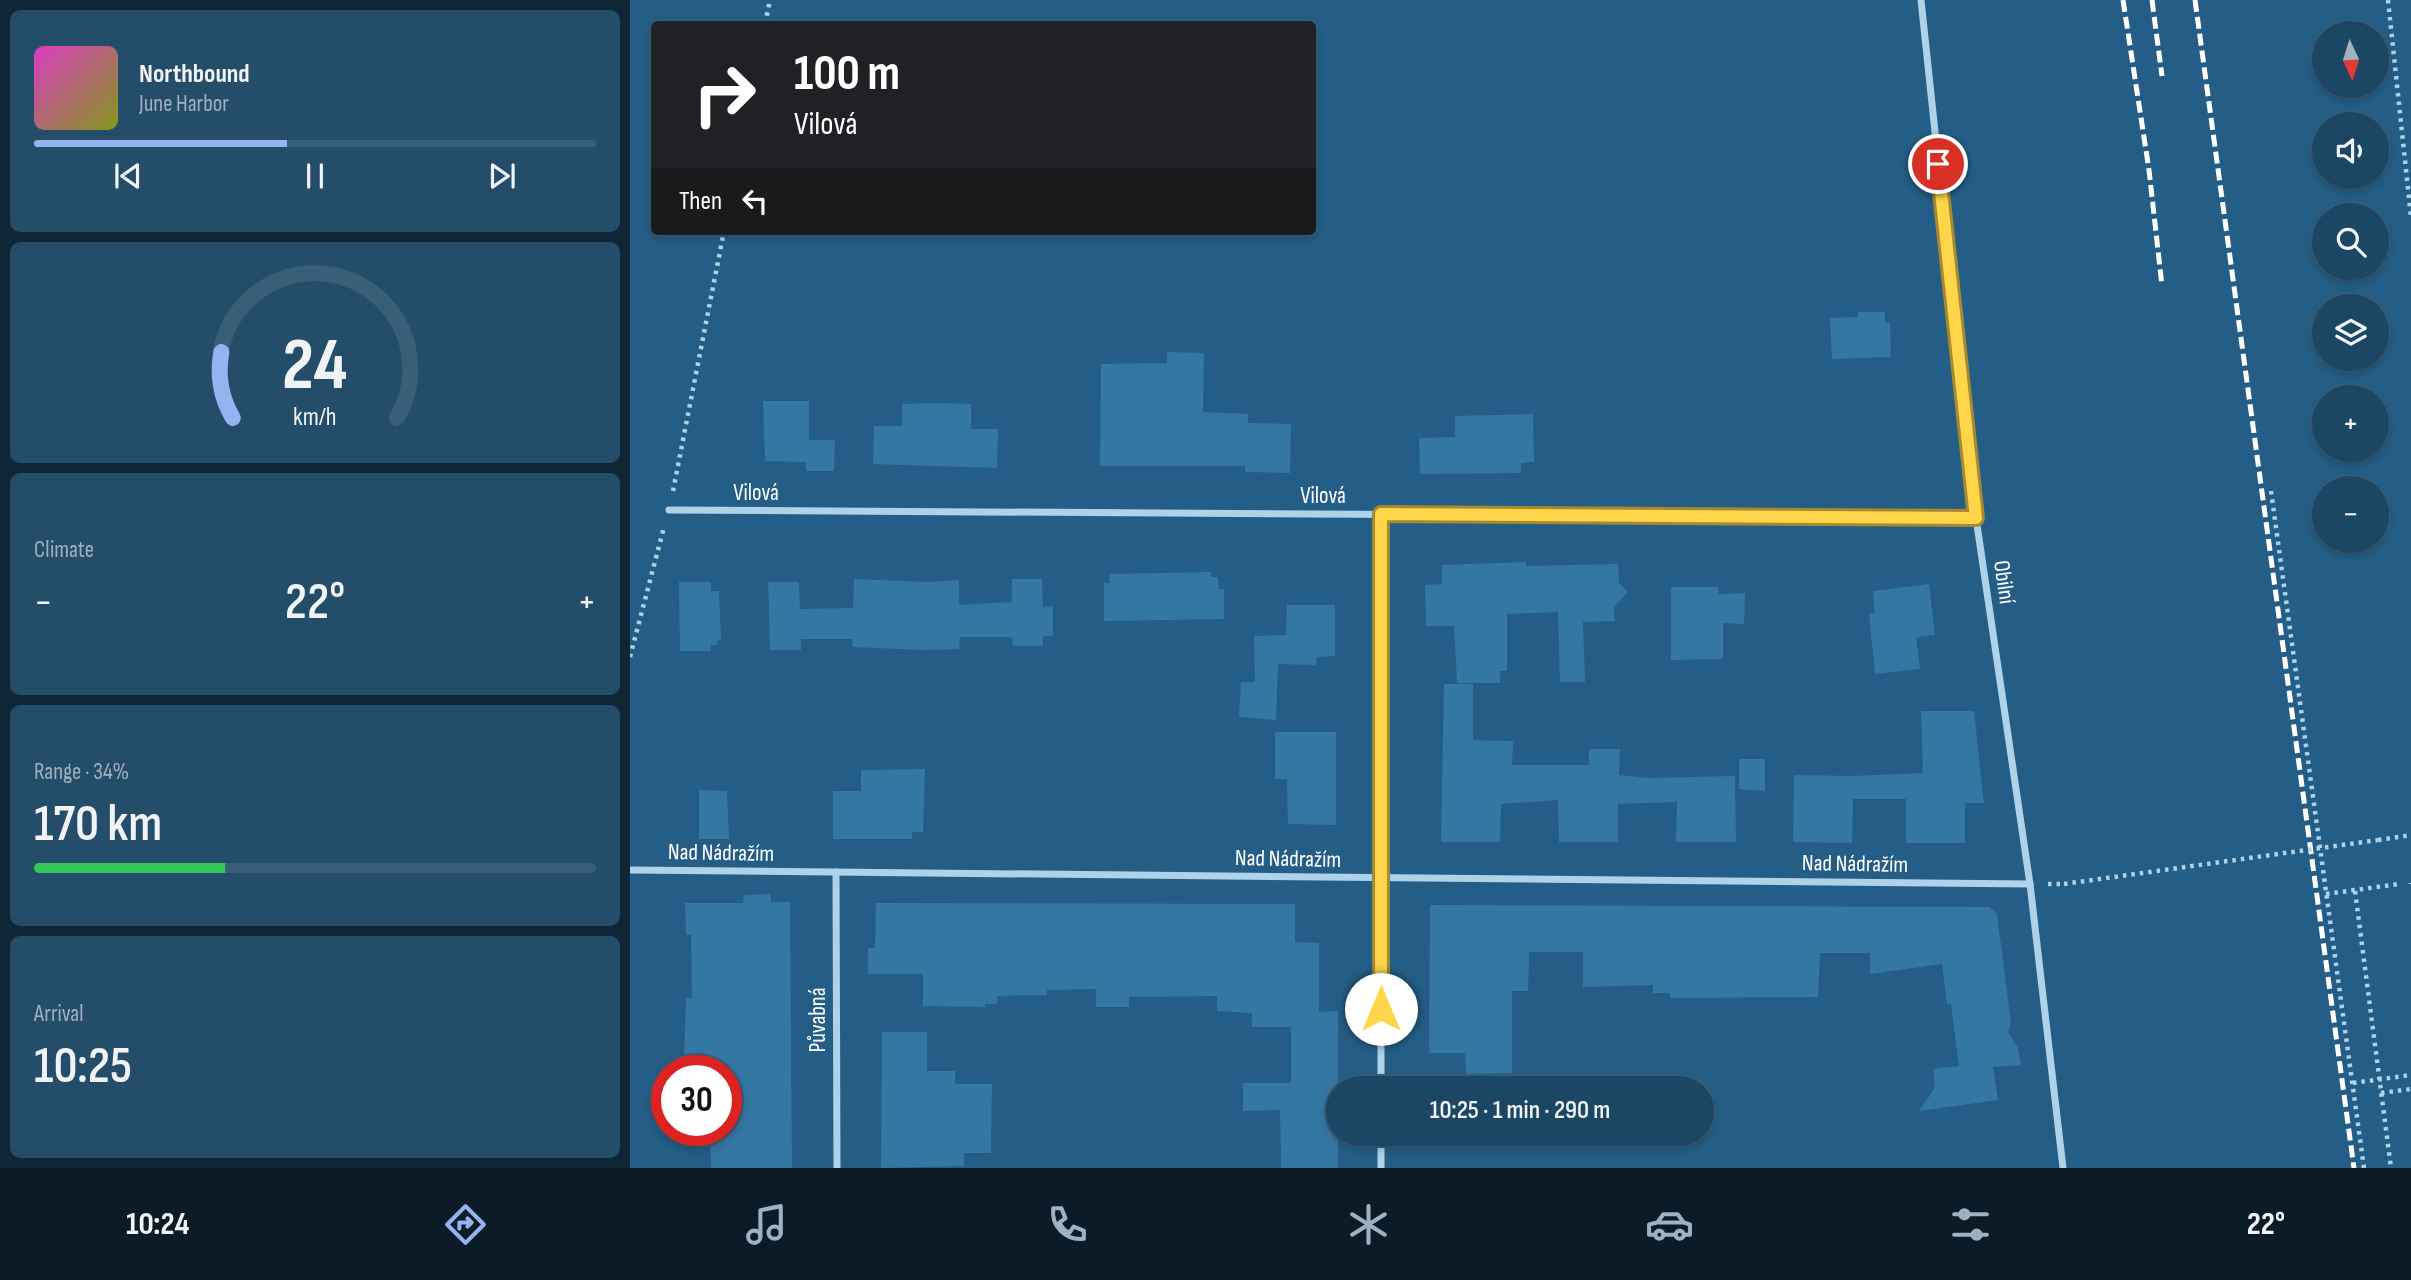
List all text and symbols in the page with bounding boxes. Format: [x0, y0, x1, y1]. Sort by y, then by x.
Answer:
north arrow [2312, 21, 2389, 98]
map controls [2312, 21, 2389, 553]
text: 100 m [794, 45, 900, 104]
icon: right [679, 49, 770, 140]
text: Northbound [139, 59, 250, 90]
text: June Harbor [139, 90, 229, 118]
text: Vilová [794, 105, 858, 144]
button: sound [2312, 112, 2389, 189]
pin [1908, 134, 1968, 194]
icon: arrive [1919, 145, 1957, 183]
icon: previous [109, 157, 147, 195]
icon: pause [296, 157, 334, 195]
icon: next [483, 157, 521, 195]
icon: left [736, 182, 774, 220]
text: Then [679, 186, 722, 217]
button: search [2312, 203, 2389, 280]
button: layers [2312, 294, 2389, 371]
text: 24 [282, 323, 348, 411]
button: + [2312, 385, 2389, 462]
text: km/h [293, 402, 337, 433]
button: − [2312, 476, 2389, 553]
street label: Vilová [733, 479, 779, 507]
street label: Vilová [1300, 482, 1346, 510]
text: Climate [34, 536, 94, 564]
street label: Obilní [1987, 559, 2021, 606]
text: 22° [285, 571, 345, 634]
text: − [34, 580, 53, 625]
text: + [577, 580, 596, 625]
text: Range · 34% [34, 758, 129, 786]
text: 170 km [34, 793, 162, 856]
street label: Nad Nádražím [668, 838, 774, 868]
street label: Nad Nádražím [1235, 844, 1341, 874]
street label: Nad Nádražím [1802, 849, 1908, 879]
position arrow [1344, 972, 1418, 1046]
street label: Půvabná [804, 988, 832, 1052]
text: Arrival [34, 1000, 83, 1028]
text: 10:25 [34, 1035, 132, 1098]
speed limit sign: 30 [651, 1055, 742, 1146]
text: 10:25 · 1 min · 290 m [1430, 1095, 1610, 1126]
icon: directions [441, 1200, 490, 1249]
icon: music [742, 1200, 791, 1249]
icon: phone [1043, 1200, 1092, 1249]
icon: climate [1344, 1200, 1393, 1249]
icon: car [1645, 1200, 1694, 1249]
icon: filters [1946, 1200, 1995, 1249]
text: 10:24 [126, 1205, 189, 1244]
text: 22° [2247, 1205, 2285, 1244]

